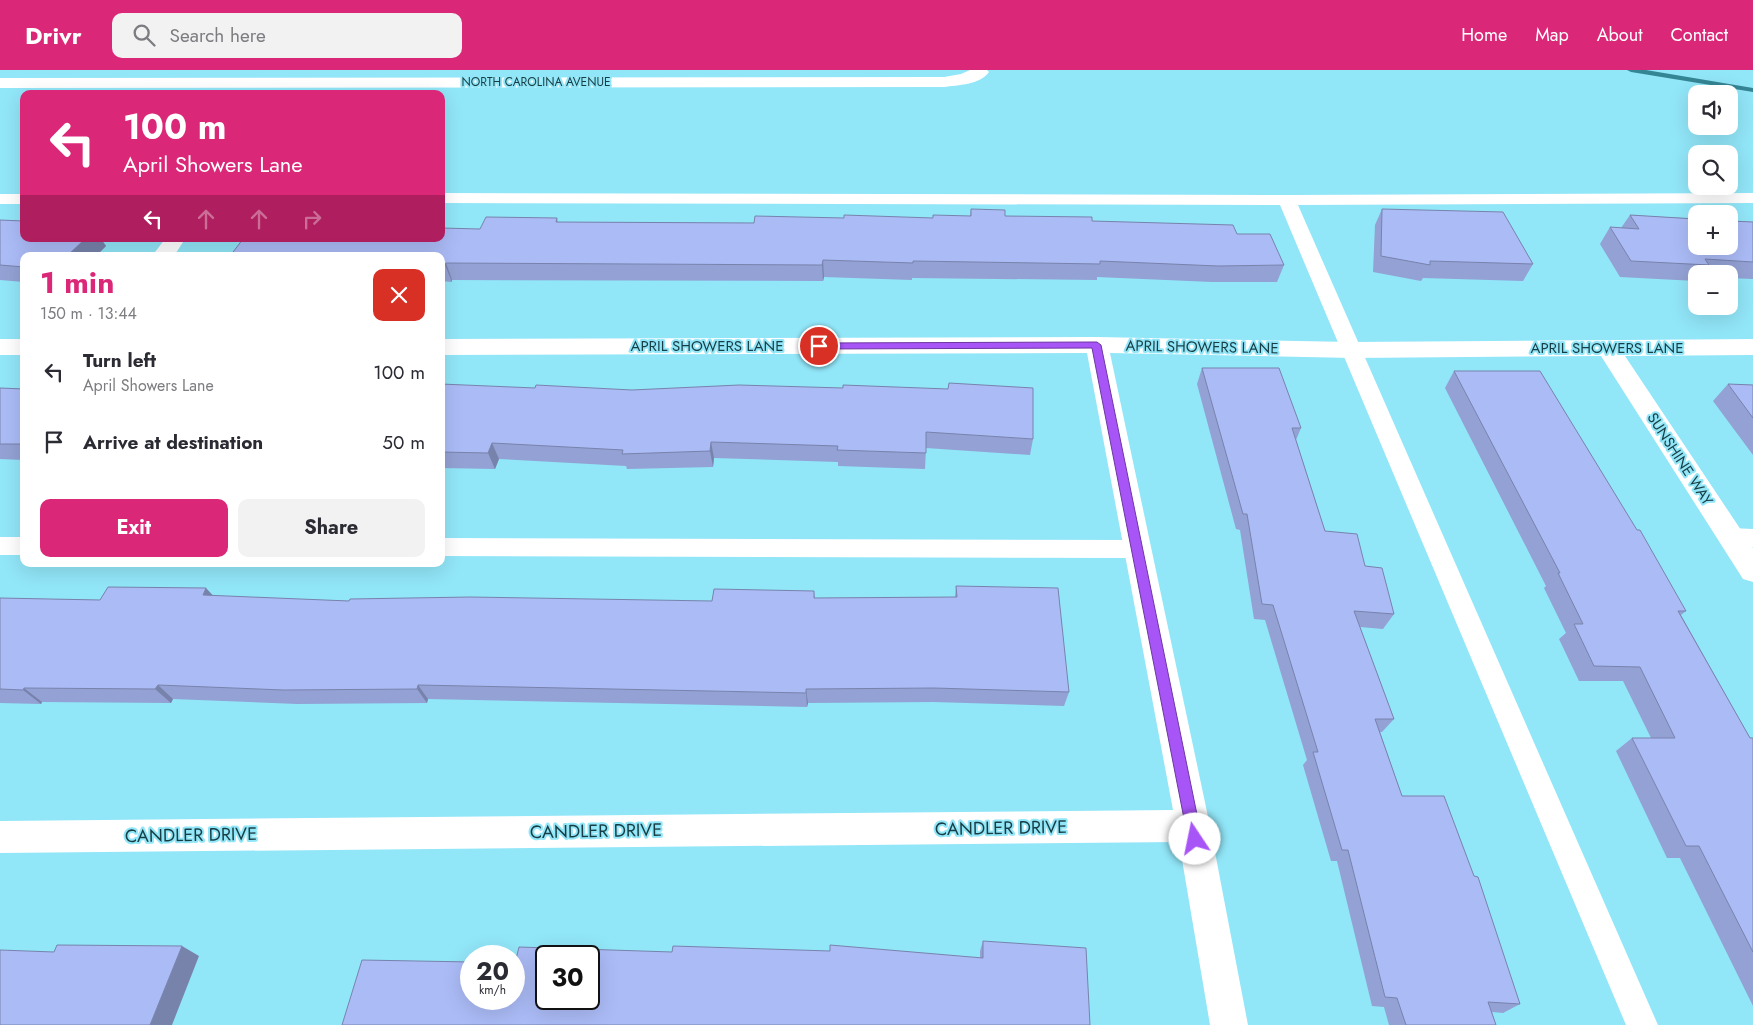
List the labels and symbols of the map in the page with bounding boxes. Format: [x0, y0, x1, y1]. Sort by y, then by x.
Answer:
street label: NORTH CAROLINA AVENUE [461, 73, 611, 91]
pin [798, 325, 840, 367]
street label: APRIL SHOWERS LANE [631, 335, 784, 357]
street label: APRIL SHOWERS LANE [1125, 335, 1279, 359]
street label: APRIL SHOWERS LANE [1531, 337, 1684, 359]
street label: SUNSHINE WAY [1642, 408, 1719, 510]
position arrow [1168, 812, 1220, 864]
street label: CANDLER DRIVE [935, 814, 1067, 842]
street label: CANDLER DRIVE [530, 817, 662, 845]
street label: CANDLER DRIVE [125, 821, 257, 849]
speed limit sign: 30 [535, 945, 600, 1010]

